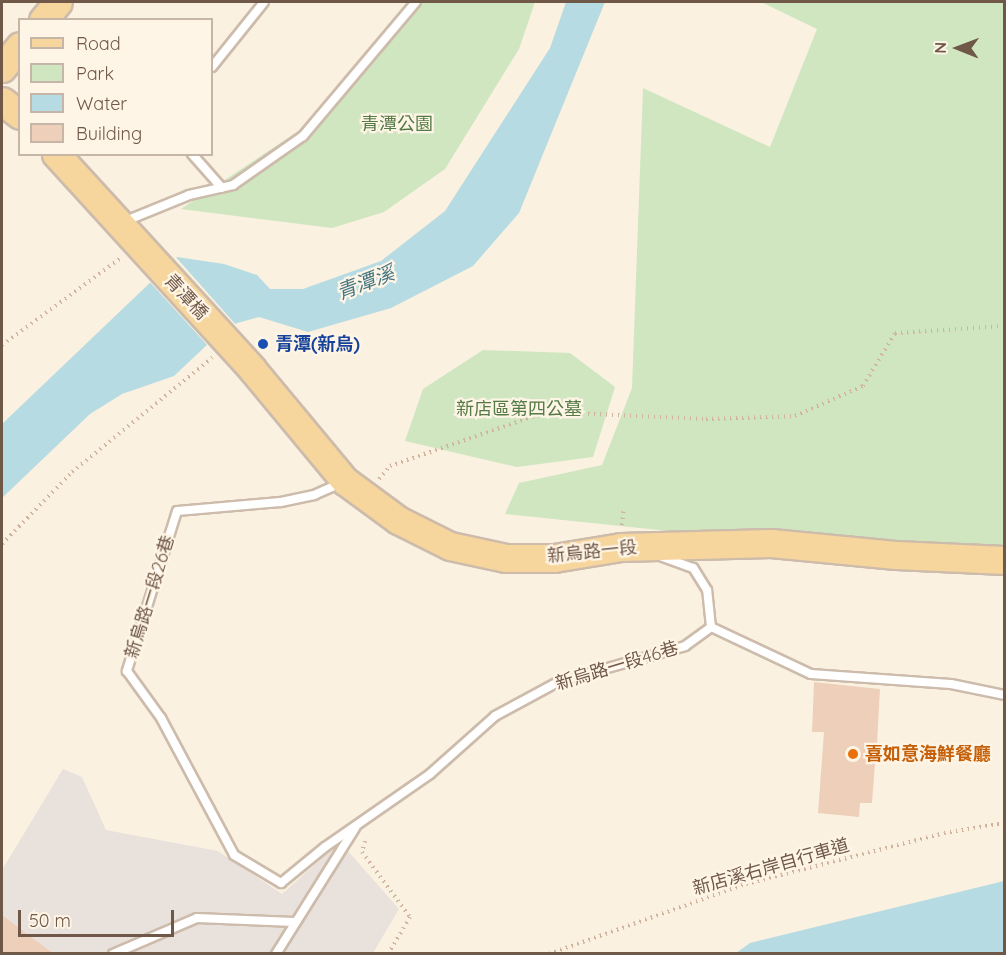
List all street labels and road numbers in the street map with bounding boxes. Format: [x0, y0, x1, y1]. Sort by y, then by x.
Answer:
street label: 青潭橋 [160, 270, 212, 324]
street label: 新烏路一段26巷 [121, 533, 179, 661]
street label: 新烏路一段 [546, 537, 638, 567]
street label: 新烏路一段46巷 [553, 637, 681, 695]
street label: 新店溪右岸自行車道 [690, 834, 852, 900]

